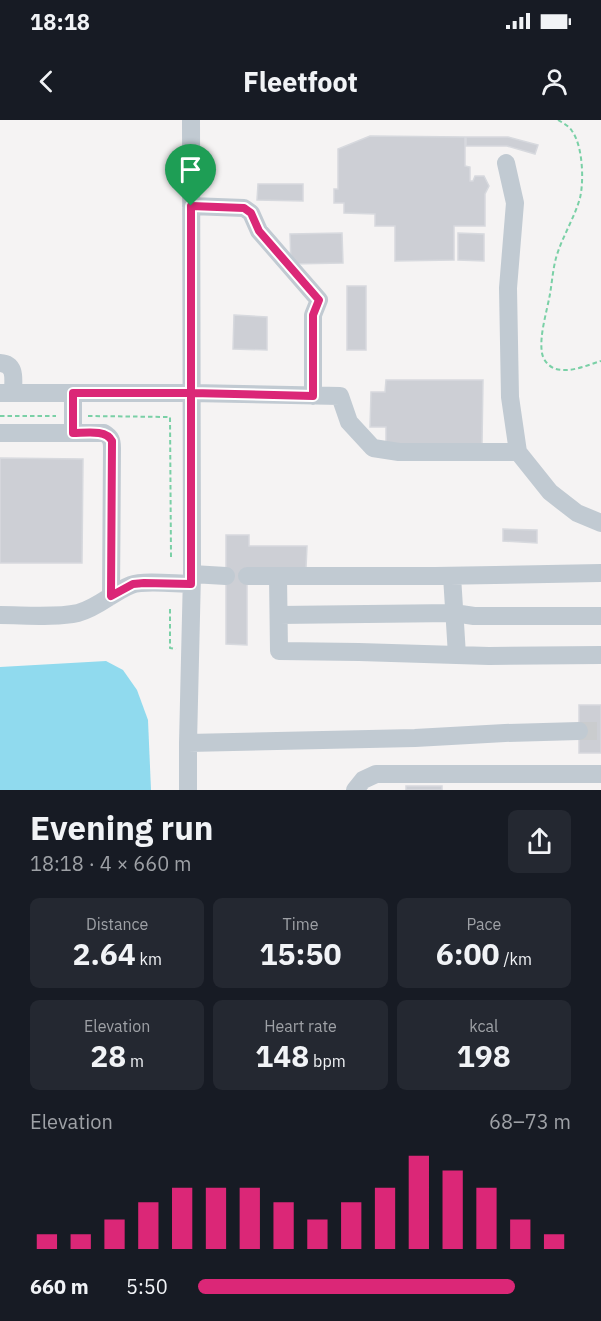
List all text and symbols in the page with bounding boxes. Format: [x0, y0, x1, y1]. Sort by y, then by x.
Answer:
text: 18:18 [30, 7, 90, 36]
text: Fleetfoot [243, 64, 358, 99]
icon: back [30, 65, 63, 98]
icon: person [538, 65, 571, 98]
pin [165, 144, 216, 206]
icon: arrive [174, 153, 207, 186]
text: Evening run [30, 806, 214, 849]
button: share [508, 810, 571, 873]
text: 18:18 · 4 × 660 m [30, 850, 191, 877]
text: Distance [86, 914, 148, 934]
text: Time [283, 914, 318, 934]
text: Pace [466, 914, 501, 934]
text: 2.64 [72, 934, 136, 973]
text: 15:50 [260, 934, 341, 973]
text: 6:00 [436, 934, 500, 973]
text: km [136, 949, 162, 969]
text: /km [500, 949, 532, 969]
text: Elevation [84, 1016, 150, 1036]
text: Heart rate [264, 1016, 337, 1036]
text: kcal [469, 1016, 498, 1036]
text: 28 [90, 1036, 126, 1075]
text: 148 [255, 1036, 309, 1075]
text: 198 [457, 1036, 511, 1075]
text: m [126, 1051, 144, 1071]
text: bpm [309, 1051, 346, 1071]
text: Elevation [30, 1108, 113, 1135]
text: 68–73 m [489, 1108, 571, 1135]
text: 660 m [30, 1273, 89, 1300]
text: 5:50 [126, 1273, 168, 1300]

